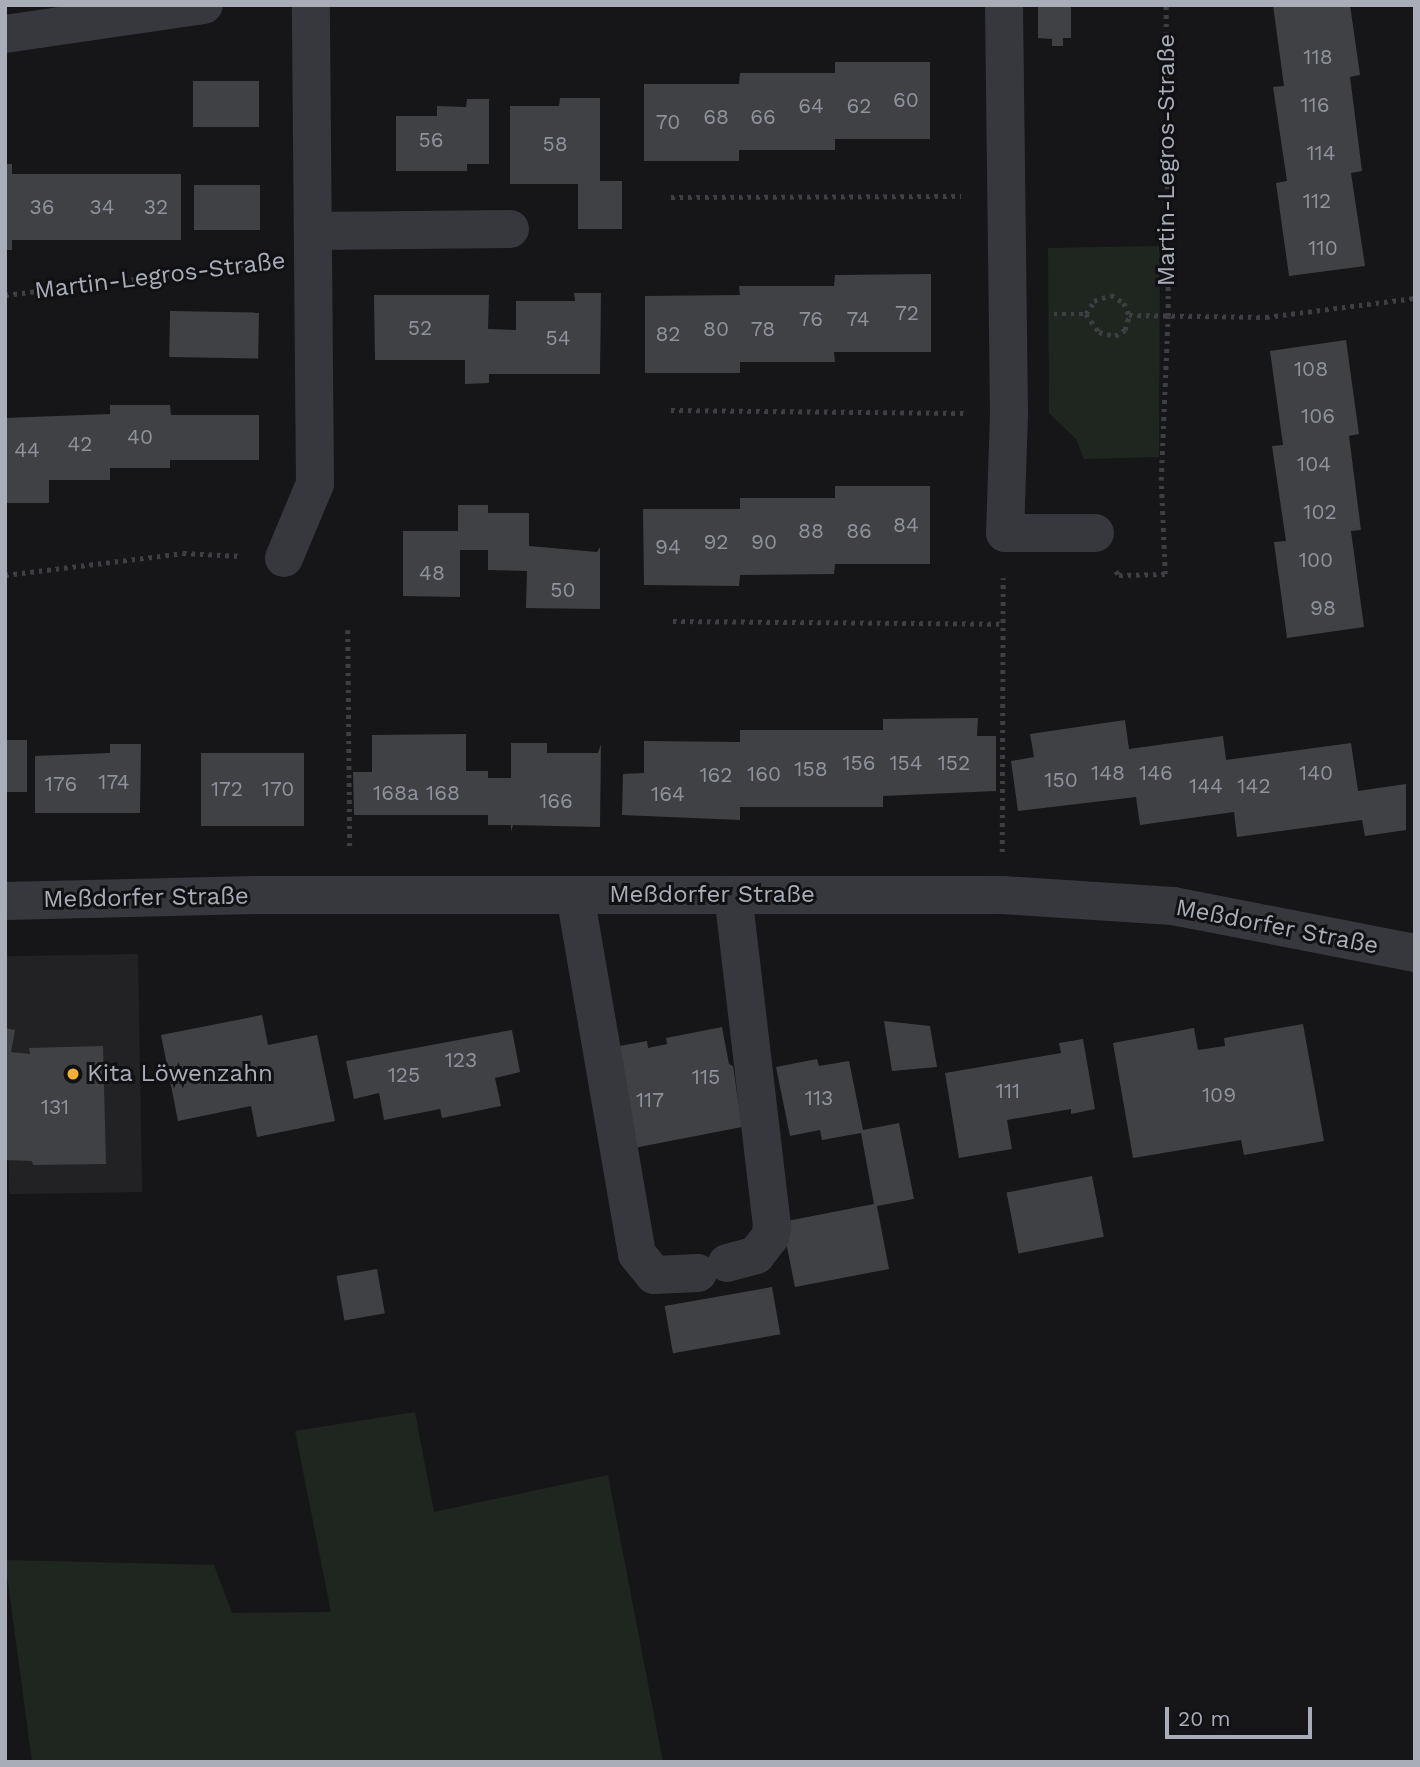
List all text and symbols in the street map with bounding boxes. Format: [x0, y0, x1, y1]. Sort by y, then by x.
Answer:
street label: Martin-Legros-Straße [1153, 34, 1181, 286]
house number: 118 [1303, 44, 1333, 70]
house number: 60 [893, 87, 919, 113]
house number: 116 [1300, 92, 1330, 118]
house number: 64 [798, 93, 824, 119]
house number: 62 [846, 93, 872, 119]
house number: 68 [703, 104, 729, 130]
house number: 66 [750, 104, 776, 130]
house number: 70 [656, 109, 680, 135]
house number: 56 [419, 127, 443, 153]
house number: 58 [542, 131, 568, 157]
house number: 114 [1306, 140, 1336, 166]
house number: 112 [1303, 188, 1331, 214]
house number: 36 [29, 194, 55, 220]
house number: 34 [89, 194, 115, 220]
house number: 32 [144, 194, 168, 220]
house number: 110 [1308, 235, 1338, 261]
street label: Martin-Legros-Straße [33, 246, 287, 306]
house number: 72 [895, 300, 919, 326]
house number: 76 [799, 306, 823, 332]
house number: 74 [846, 306, 870, 332]
house number: 52 [408, 315, 432, 341]
house number: 80 [703, 316, 729, 342]
house number: 78 [751, 316, 775, 342]
house number: 82 [655, 321, 681, 347]
house number: 54 [545, 325, 571, 351]
house number: 108 [1294, 356, 1328, 382]
house number: 106 [1301, 403, 1335, 429]
house number: 40 [127, 424, 153, 450]
house number: 42 [67, 431, 93, 457]
house number: 44 [14, 437, 40, 463]
house number: 104 [1297, 451, 1331, 477]
house number: 102 [1303, 499, 1337, 525]
house number: 84 [893, 512, 919, 538]
house number: 88 [798, 518, 824, 544]
house number: 86 [846, 518, 872, 544]
house number: 92 [703, 529, 729, 555]
house number: 90 [751, 529, 777, 555]
house number: 94 [655, 534, 681, 560]
house number: 100 [1299, 547, 1333, 573]
house number: 48 [419, 560, 445, 586]
house number: 50 [550, 577, 576, 603]
house number: 98 [1310, 595, 1336, 621]
house number: 156 [842, 750, 876, 776]
house number: 154 [889, 750, 923, 776]
house number: 152 [938, 750, 970, 776]
house number: 158 [794, 756, 828, 782]
house number: 148 [1091, 760, 1125, 786]
house number: 146 [1139, 760, 1173, 786]
house number: 140 [1299, 760, 1333, 786]
house number: 160 [747, 761, 781, 787]
house number: 162 [699, 762, 733, 788]
house number: 150 [1044, 767, 1078, 793]
house number: 174 [98, 769, 130, 795]
house number: 176 [45, 771, 77, 797]
house number: 144 [1189, 773, 1223, 799]
house number: 142 [1237, 773, 1271, 799]
house number: 172 [211, 776, 243, 802]
house number: 170 [262, 776, 294, 802]
house number: 168a [373, 780, 419, 806]
house number: 168 [426, 780, 460, 806]
house number: 164 [651, 781, 685, 807]
house number: 166 [539, 788, 573, 814]
street label: Meßdorfer Straße [609, 881, 815, 909]
street label: Meßdorfer Straße [43, 882, 249, 914]
street label: Meßdorfer Straße [1173, 893, 1381, 961]
house number: 123 [445, 1047, 477, 1073]
place label: Kita Löwenzahn [87, 1060, 273, 1088]
house number: 125 [388, 1062, 420, 1088]
house number: 115 [692, 1064, 720, 1090]
marker: Kita Löwenzahn [65, 1066, 81, 1082]
house number: 111 [996, 1078, 1020, 1104]
house number: 109 [1202, 1082, 1236, 1108]
house number: 113 [805, 1085, 833, 1111]
house number: 117 [636, 1087, 664, 1113]
house number: 131 [41, 1094, 69, 1120]
scale bar [1168, 1694, 1315, 1738]
text: 20 m [1178, 1706, 1230, 1731]

